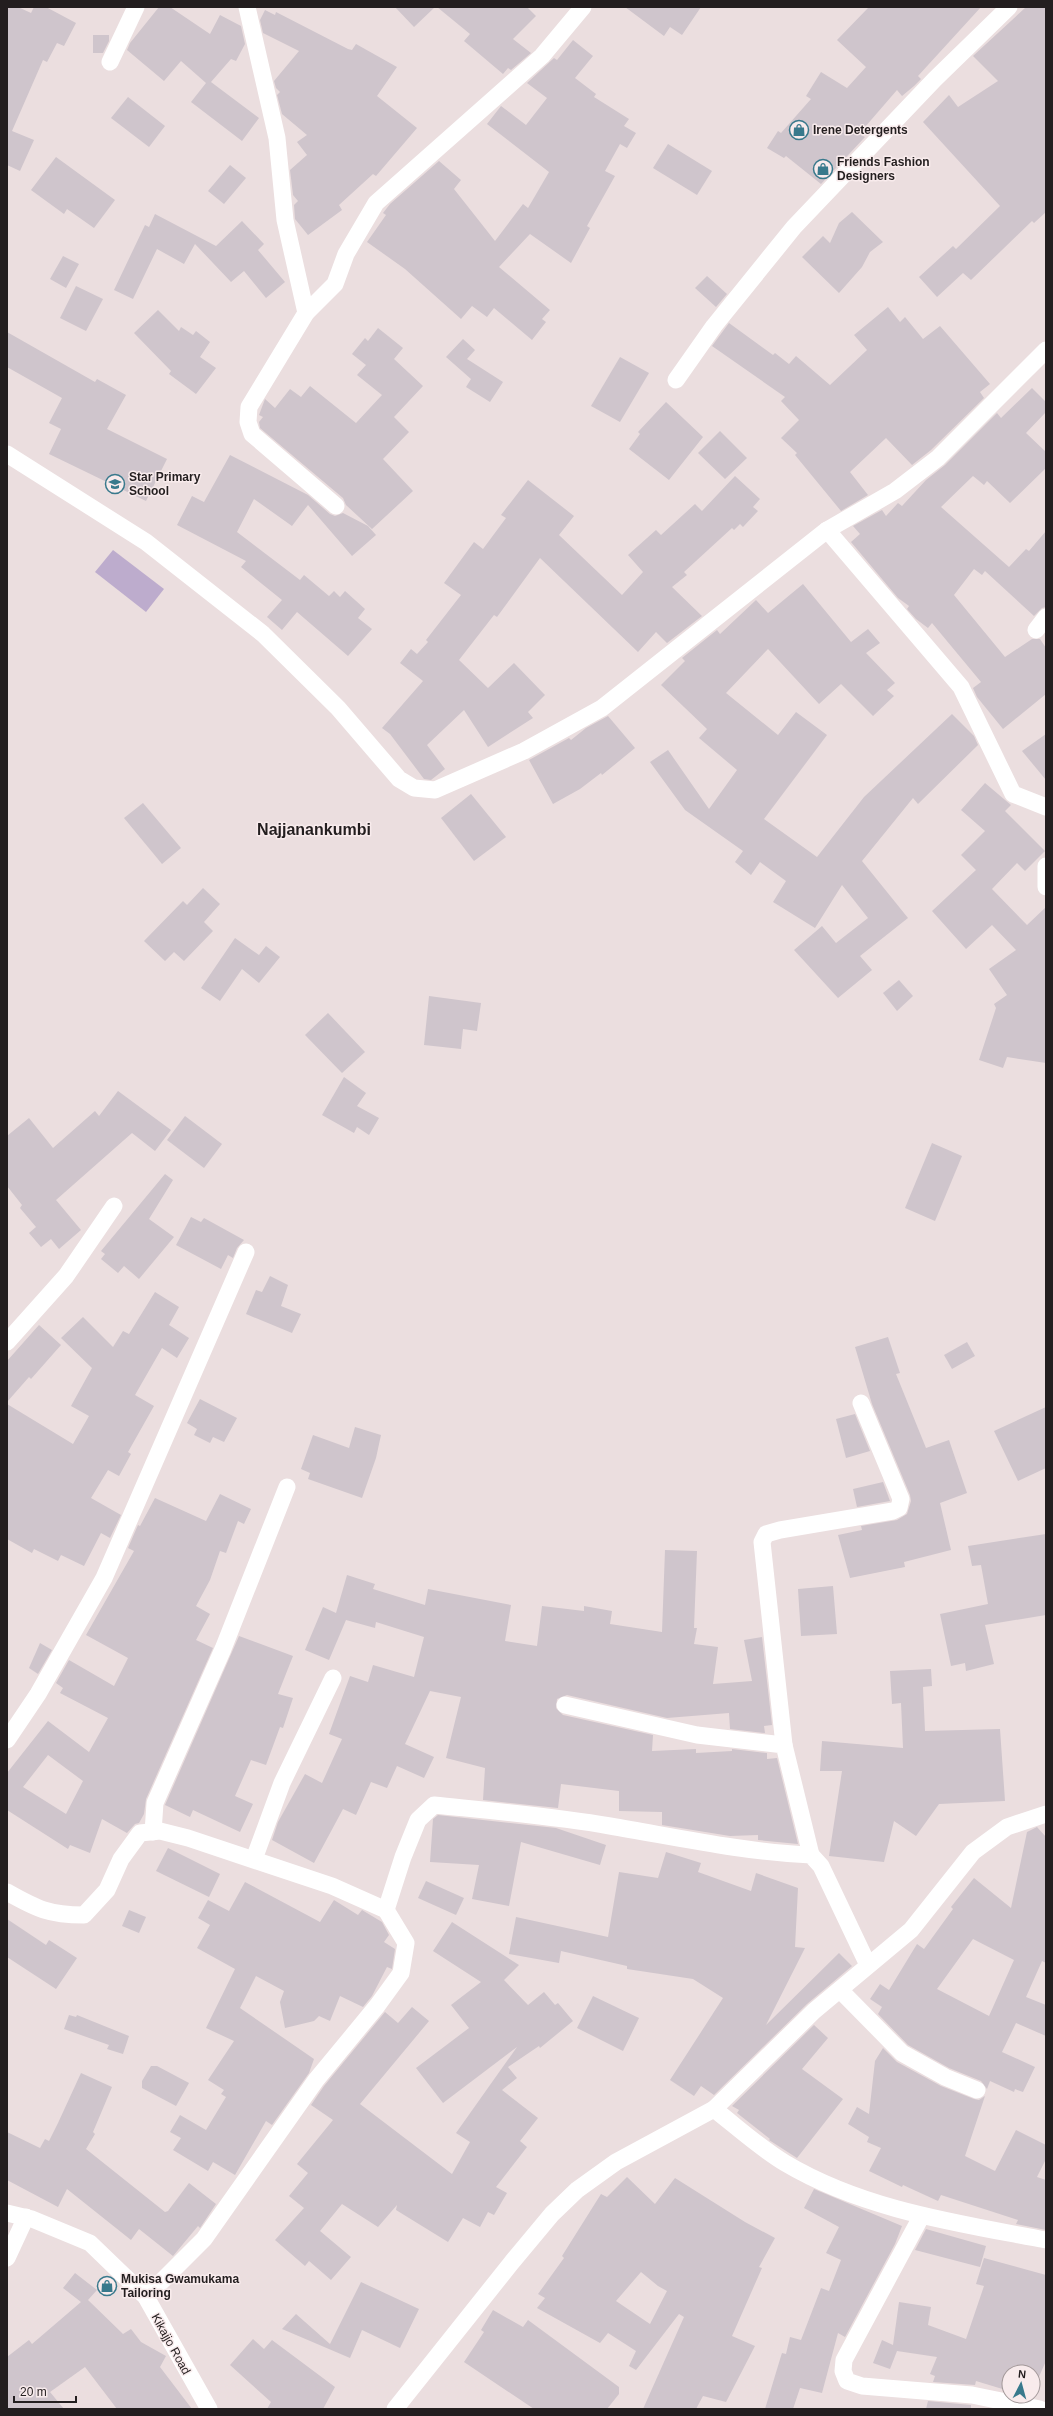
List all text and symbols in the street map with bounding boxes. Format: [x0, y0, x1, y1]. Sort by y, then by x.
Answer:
shop icon: Irene Detergents [788, 119, 810, 141]
place label: Irene Detergents [813, 123, 908, 137]
place label: Friends Fashion Designers [837, 155, 930, 183]
shop icon: Friends Fashion Designers [812, 158, 834, 180]
place label: Star Primary School [129, 470, 201, 498]
school or university icon: Star Primary School [104, 473, 126, 495]
district label: Najjanankumbi [257, 821, 371, 838]
place label: Mukisa Gwamukama Tailoring [121, 2272, 239, 2300]
shop icon: Mukisa Gwamukama Tailoring [96, 2275, 118, 2297]
street label: Kikajjo Road [149, 2311, 193, 2377]
north arrow [1001, 2364, 1041, 2404]
text: N [1017, 2368, 1027, 2380]
scale bar [14, 2378, 76, 2404]
text: 20 m [20, 2385, 47, 2399]

